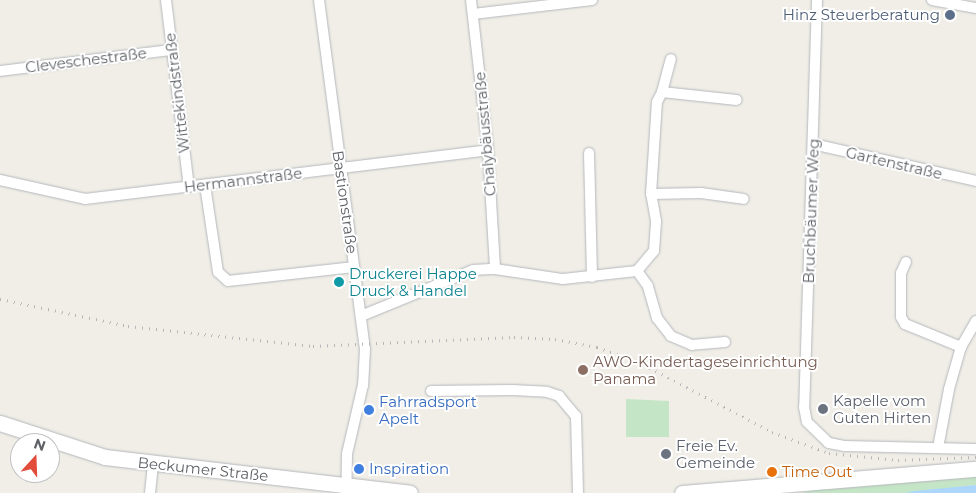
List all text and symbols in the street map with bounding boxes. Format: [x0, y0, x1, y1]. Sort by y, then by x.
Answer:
place label: Hinz Steuerberatung [783, 6, 940, 24]
marker: Hinz Steuerberatung [944, 9, 956, 21]
street label: Wittekindstraße [161, 32, 193, 154]
street label: Cleveschestraße [24, 44, 148, 76]
street label: Chalybäusstraße [471, 71, 499, 197]
street label: Bruchbäumer Weg [799, 138, 823, 284]
street label: Gartenstraße [844, 143, 944, 183]
street label: Bastionstraße [329, 149, 361, 255]
street label: Hermannstraße [183, 164, 303, 196]
place label: Druckerei Happe Druck & Handel [349, 264, 477, 299]
marker: Druckerei Happe Druck & Handel [333, 276, 345, 288]
place label: AWO-Kindertageseinrichtung Panama [593, 352, 818, 387]
marker: AWO-Kindertageseinrichtung Panama [577, 364, 589, 376]
place label: Kapelle vom Guten Hirten [833, 391, 931, 426]
place label: Fahrradsport Apelt [379, 392, 477, 427]
marker: Kapelle vom Guten Hirten [817, 403, 829, 415]
marker: Fahrradsport Apelt [363, 404, 375, 416]
north arrow [10, 433, 60, 483]
text: N [31, 434, 48, 455]
place label: Freie Ev. Gemeinde [676, 436, 755, 471]
marker: Freie Ev. Gemeinde [660, 448, 672, 460]
street label: Beckumer Straße [137, 453, 269, 485]
place label: Inspiration [369, 460, 449, 478]
marker: Inspiration [353, 463, 365, 475]
place label: Time Out [782, 463, 852, 481]
marker: Time Out [766, 466, 778, 478]

